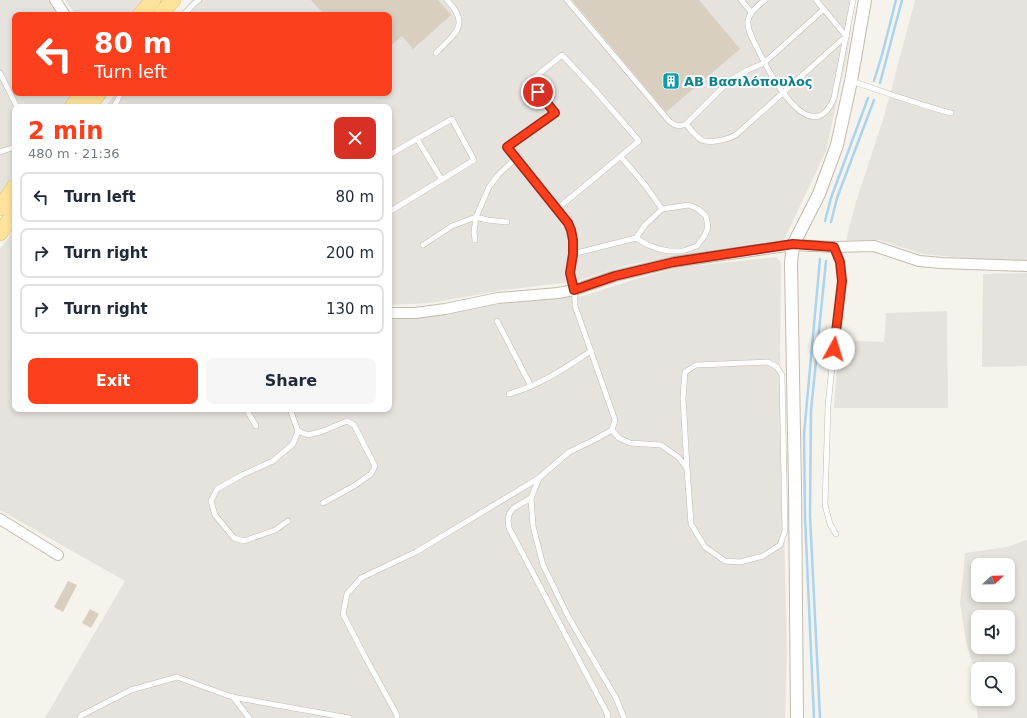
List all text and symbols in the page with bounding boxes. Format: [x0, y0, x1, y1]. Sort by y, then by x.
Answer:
text: 80 m [94, 27, 172, 60]
icon: left [28, 28, 80, 80]
text: Turn left [94, 61, 167, 82]
building icon: ΑΒ Βασιλόπουλος [661, 71, 681, 91]
place label: ΑΒ Βασιλόπουλος [684, 74, 813, 89]
pin [521, 75, 555, 109]
icon: arrive [527, 81, 549, 103]
text: 2 min [28, 117, 103, 145]
button: close [334, 117, 376, 159]
text: 480 m · 21:36 [28, 146, 119, 161]
icon: left [30, 186, 52, 208]
text: Turn left [64, 188, 136, 206]
text: 80 m [336, 188, 374, 206]
icon: right [30, 242, 52, 264]
text: Turn right [64, 244, 148, 262]
text: 200 m [326, 244, 374, 262]
icon: right [30, 298, 52, 320]
text: Turn right [64, 300, 148, 318]
text: 130 m [326, 300, 374, 318]
position arrow [813, 328, 855, 370]
button: Exit [28, 358, 198, 404]
button: Share [206, 358, 376, 404]
north arrow [971, 558, 1015, 602]
map controls [971, 558, 1015, 706]
button: sound [971, 610, 1015, 654]
button: search [971, 662, 1015, 706]

